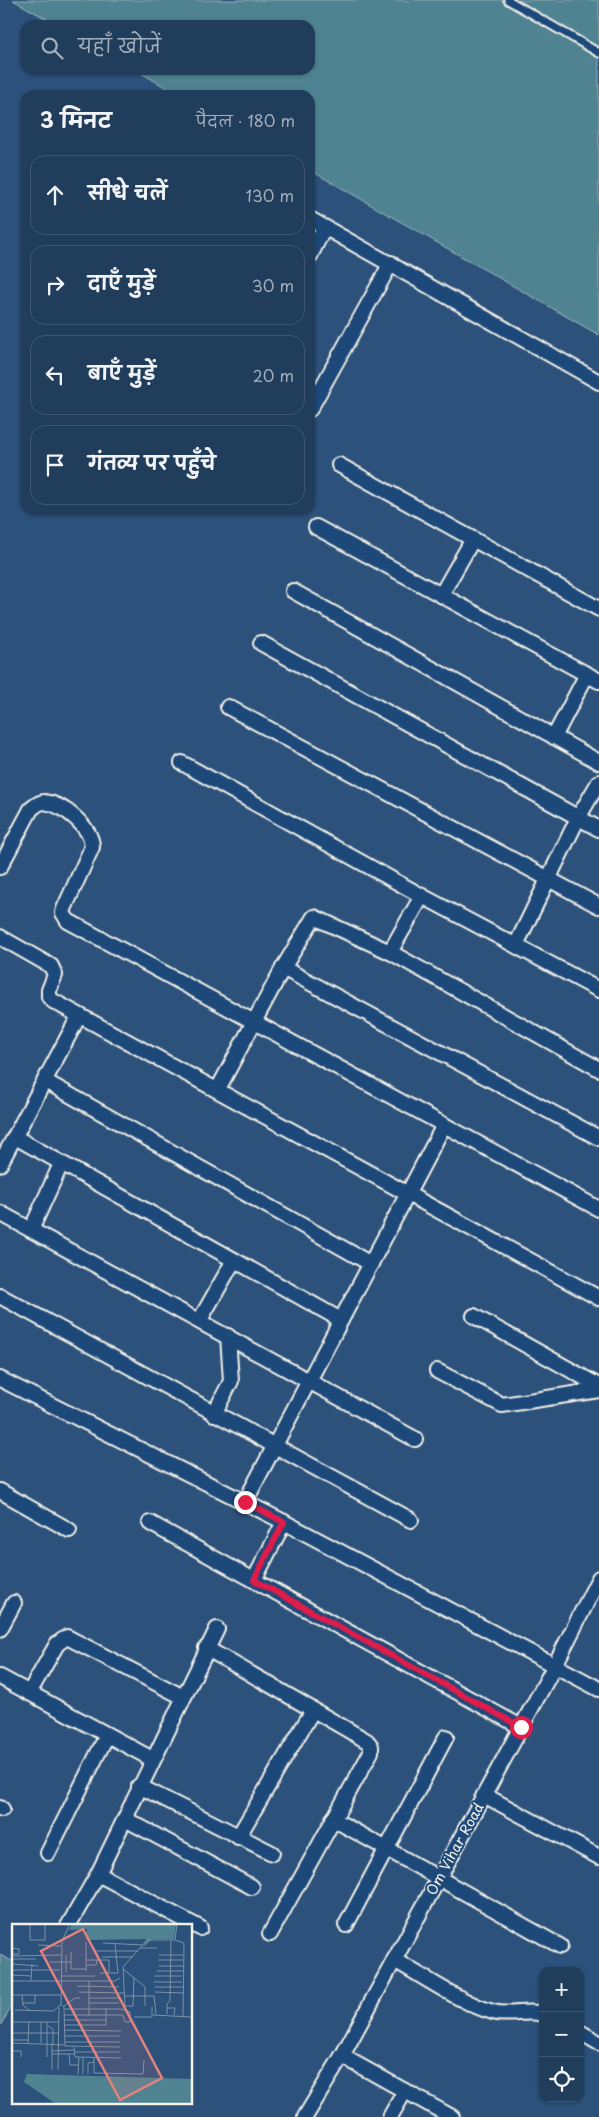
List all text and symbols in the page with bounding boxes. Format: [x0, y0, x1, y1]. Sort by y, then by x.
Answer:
search box [20, 20, 315, 75]
text: यहाँ खोजें [78, 31, 161, 59]
icon: search [38, 34, 66, 62]
text: 3 मिनट [40, 103, 111, 135]
text: पैदल · 180 m [196, 108, 295, 132]
text: सीधे चलें [88, 178, 167, 206]
icon: ahead [41, 181, 69, 209]
text: 130 m [246, 183, 294, 207]
text: दाएँ मुड़ें [88, 268, 155, 296]
icon: right [41, 271, 69, 299]
text: 30 m [252, 273, 294, 297]
text: बाएँ मुड़ें [88, 358, 156, 386]
icon: left [41, 361, 69, 389]
text: 20 m [253, 363, 294, 387]
text: गंतव्य पर पहुँचे [88, 448, 216, 476]
icon: arrive [41, 451, 69, 479]
route end [234, 1491, 257, 1514]
route start [510, 1716, 533, 1739]
street label: Om Vihar Road [420, 1799, 489, 1899]
inset map [12, 1924, 192, 2104]
map controls [539, 1967, 584, 2102]
button: + [539, 1967, 584, 2012]
button: − [539, 2012, 584, 2057]
button: locate [539, 2057, 584, 2102]

